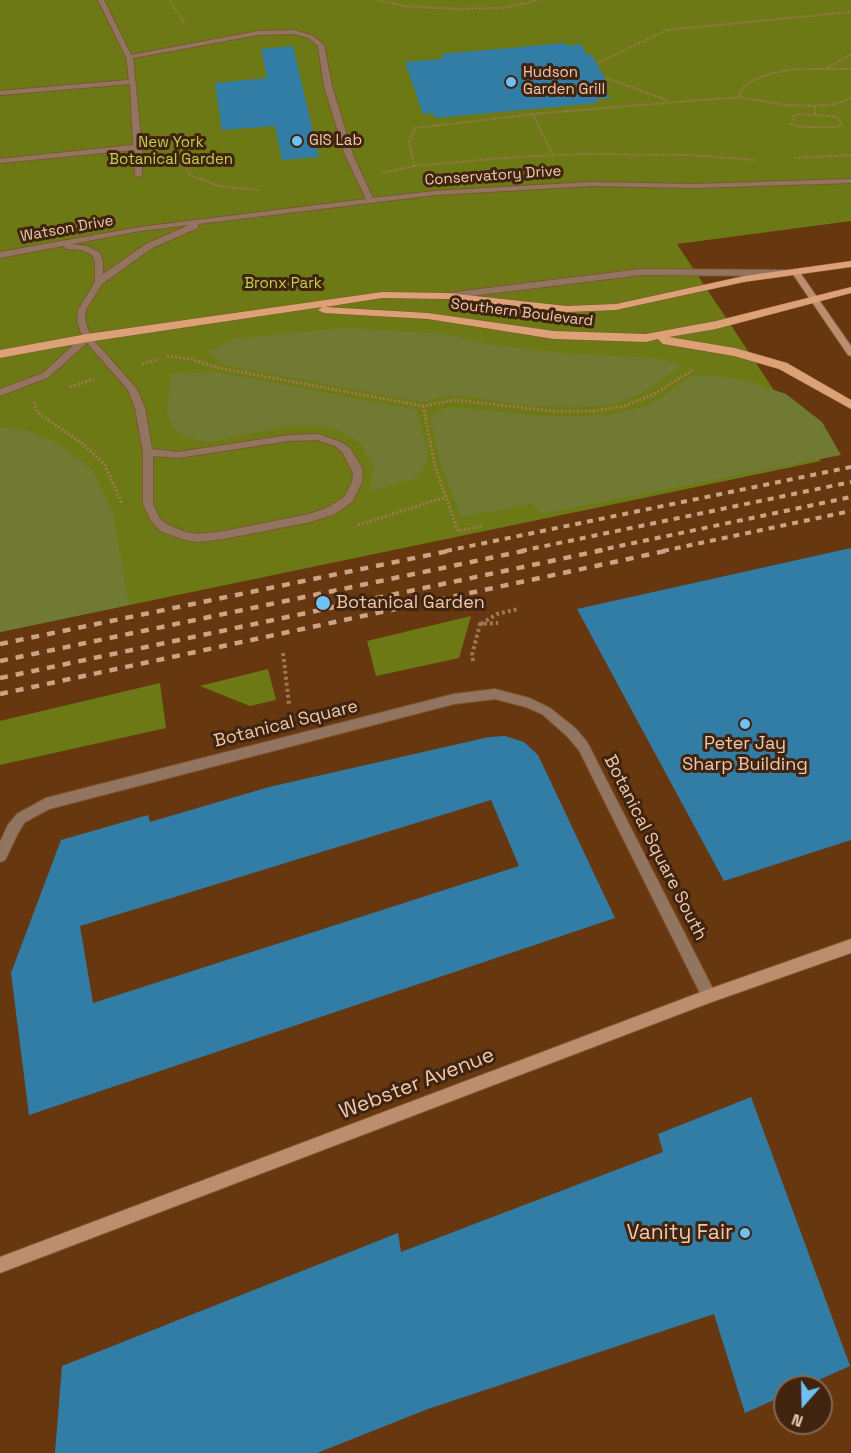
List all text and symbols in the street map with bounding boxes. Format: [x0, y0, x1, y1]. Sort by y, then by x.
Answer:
place label: Hudson Garden Grill [523, 64, 605, 99]
marker: Hudson Garden Grill [504, 75, 518, 89]
place label: GIS Lab [309, 132, 362, 150]
park label: New York Botanical Garden [109, 134, 233, 169]
marker: GIS Lab [290, 134, 304, 148]
street label: Conservatory Drive [424, 162, 562, 190]
street label: Watson Drive [19, 212, 115, 246]
park label: Bronx Park [244, 275, 322, 293]
street label: Southern Boulevard [450, 295, 594, 331]
place label: Botanical Garden [336, 592, 485, 614]
marker: Botanical Garden [314, 594, 332, 612]
street label: Botanical Square [212, 696, 360, 752]
marker: Peter Jay Sharp Building [738, 717, 752, 731]
place label: Peter Jay Sharp Building [682, 733, 808, 776]
street label: Botanical Square South [599, 752, 711, 944]
street label: Webster Avenue [336, 1043, 498, 1125]
place label: Vanity Fair [626, 1220, 733, 1246]
marker: Vanity Fair [738, 1226, 752, 1240]
north arrow [773, 1375, 833, 1435]
text: N [789, 1409, 806, 1432]

